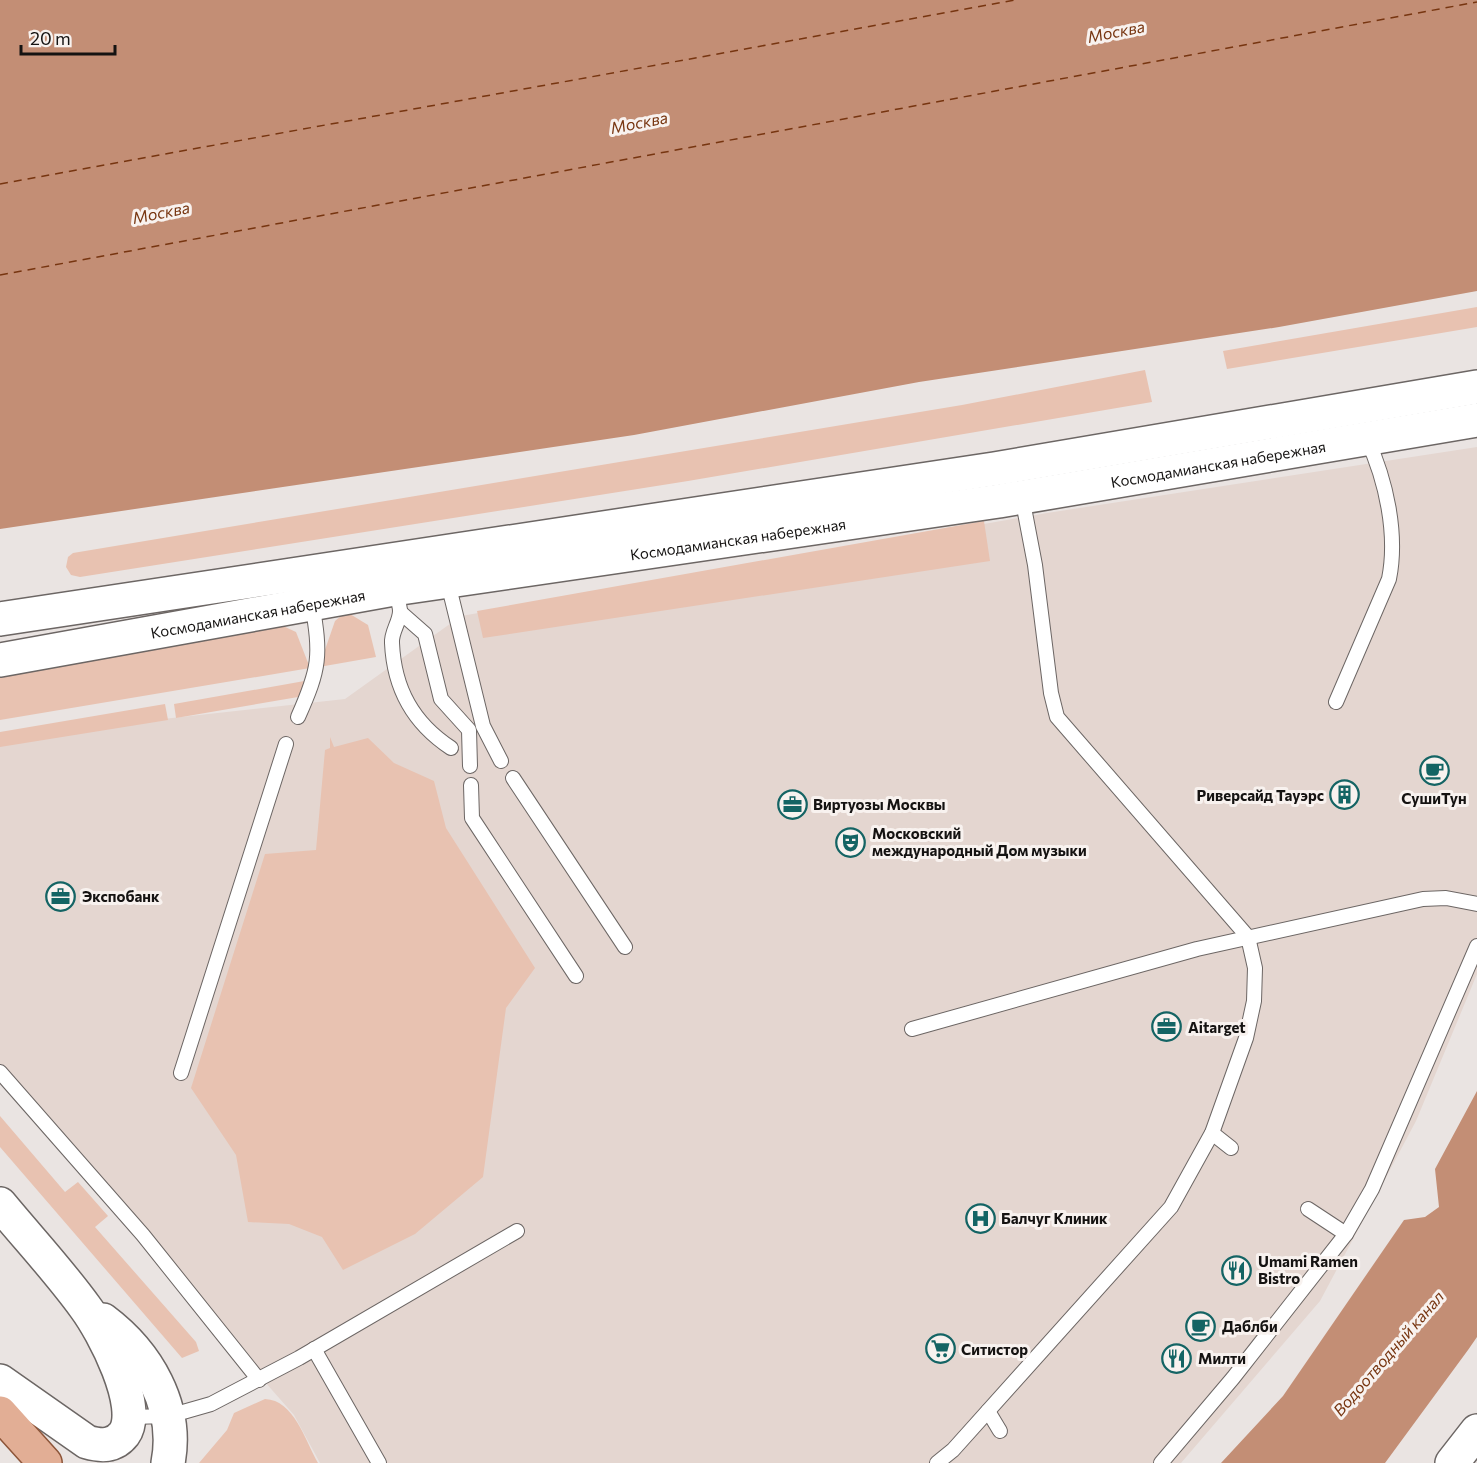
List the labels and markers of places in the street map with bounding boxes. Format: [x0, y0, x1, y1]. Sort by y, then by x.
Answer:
cafe icon: СушиТун [1418, 755, 1450, 787]
building icon: Риверсайд Тауэрс [1329, 779, 1361, 811]
place label: Риверсайд Тауэрс [1197, 786, 1324, 804]
office icon: Виртуозы Москвы [776, 788, 808, 820]
place label: СушиТун [1401, 789, 1467, 807]
place label: Виртуозы Москвы [813, 795, 946, 813]
place label: Московский международный Дом музыки [872, 824, 1087, 859]
theatre icon: Московский международный Дом музыки [835, 826, 867, 858]
office icon: Экспобанк [45, 880, 77, 912]
place label: Экспобанк [82, 887, 160, 905]
office icon: Aitarget [1151, 1011, 1183, 1043]
place label: Aitarget [1188, 1018, 1246, 1036]
hospital icon: Балчуг Клиник [964, 1202, 996, 1234]
place label: Балчуг Клиник [1001, 1209, 1108, 1227]
place label: Umami Ramen Bistro [1258, 1252, 1358, 1287]
restaurant icon: Umami Ramen Bistro [1221, 1254, 1253, 1286]
cafe icon: Даблби [1185, 1310, 1217, 1342]
place label: Даблби [1222, 1317, 1278, 1335]
supermarket icon: Ситистор [924, 1333, 956, 1365]
place label: Ситистор [961, 1340, 1028, 1358]
restaurant icon: Милти [1161, 1342, 1193, 1374]
place label: Милти [1198, 1349, 1246, 1367]

